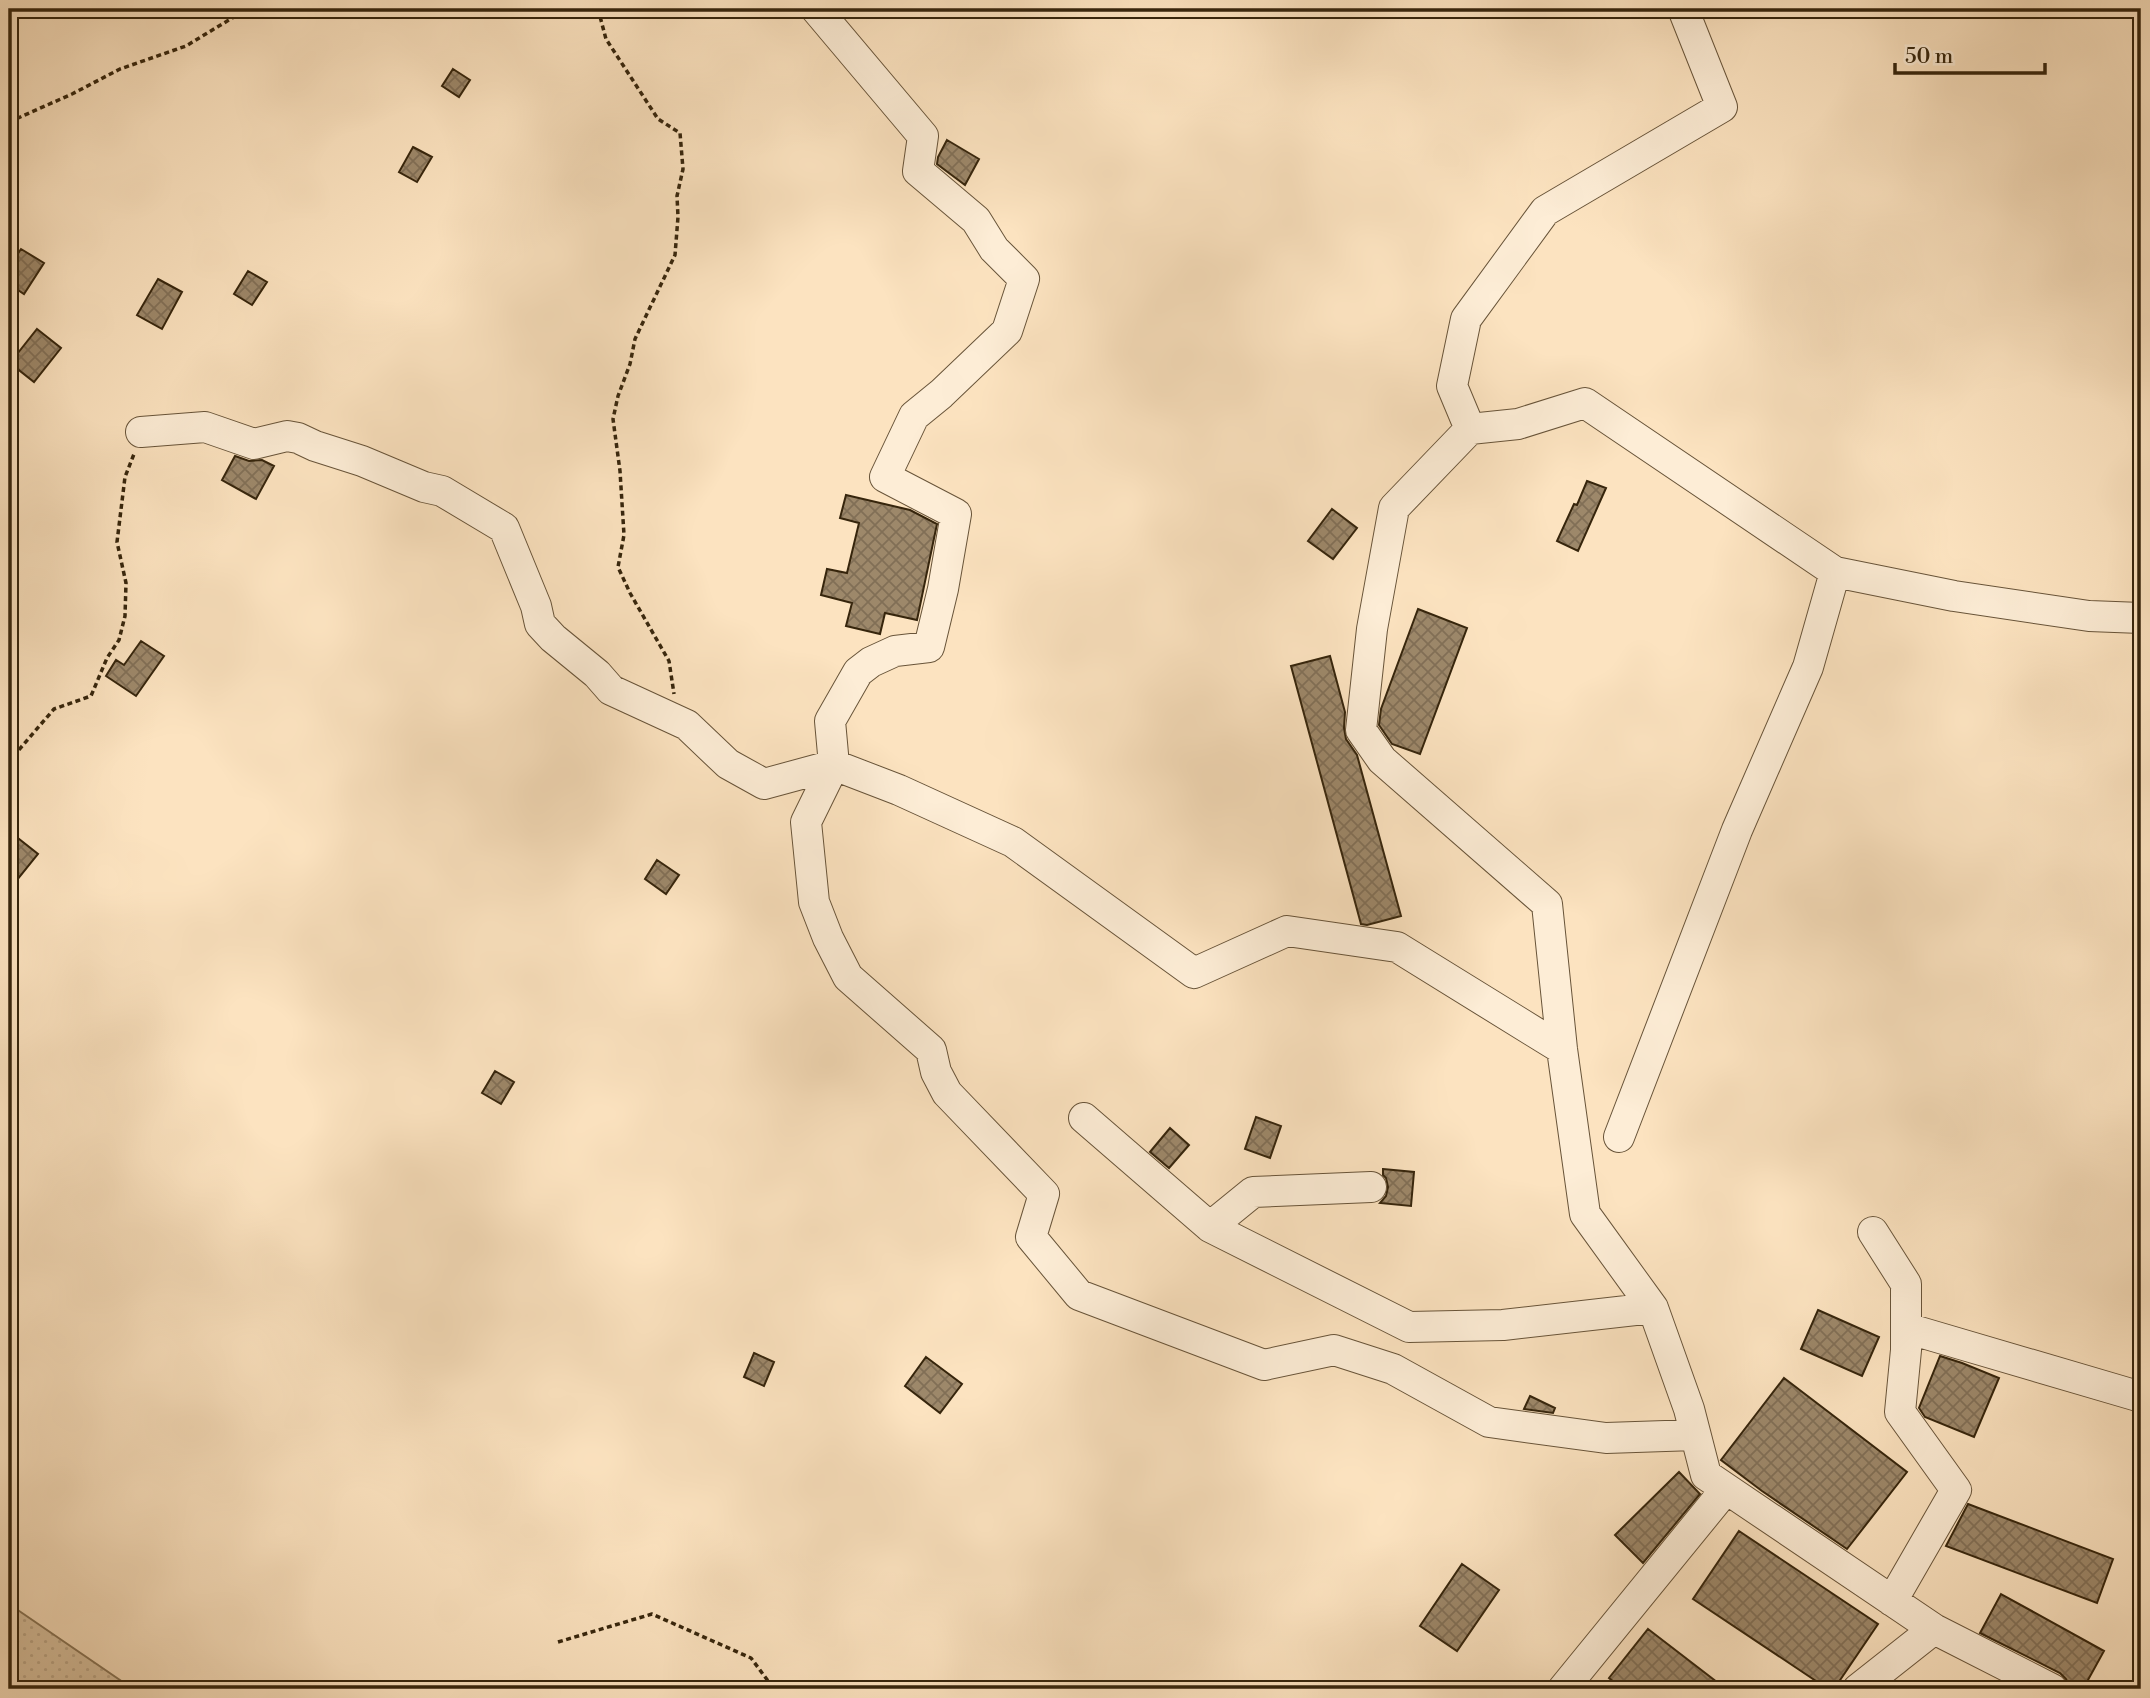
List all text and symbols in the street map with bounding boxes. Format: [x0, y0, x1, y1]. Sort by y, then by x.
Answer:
scale bar [1895, 32, 2045, 76]
text: 50 m [1905, 44, 1953, 70]

